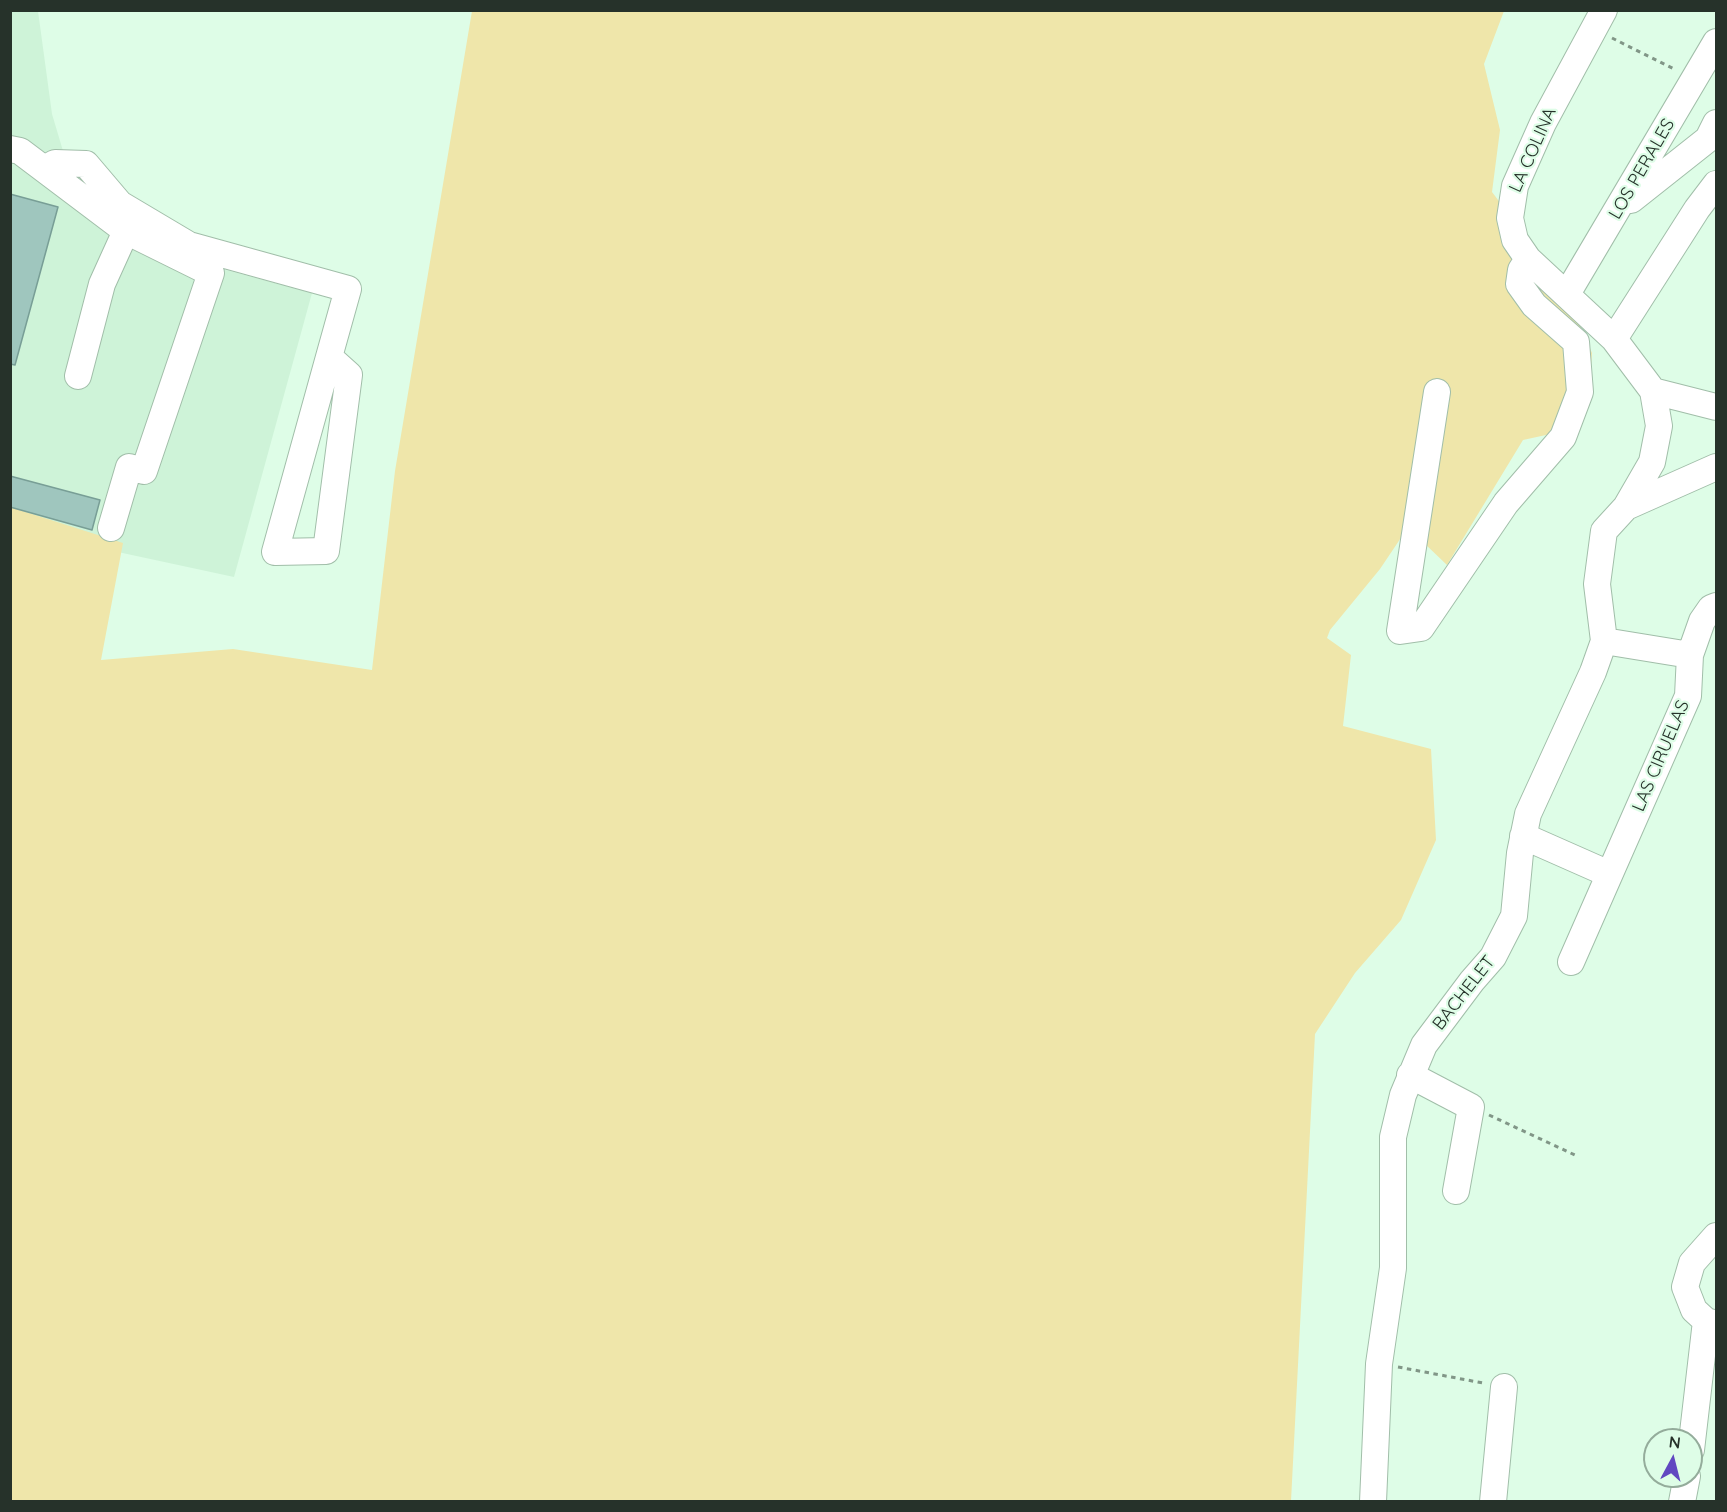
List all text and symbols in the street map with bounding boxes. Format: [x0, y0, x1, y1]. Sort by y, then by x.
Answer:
street label: LA COLINA [1505, 104, 1561, 196]
street label: LOS PERALES [1604, 115, 1680, 223]
street label: LAS CIRUELAS [1628, 697, 1694, 815]
street label: BACHELET [1428, 951, 1500, 1035]
north arrow [1643, 1428, 1703, 1488]
text: N [1668, 1431, 1682, 1453]

